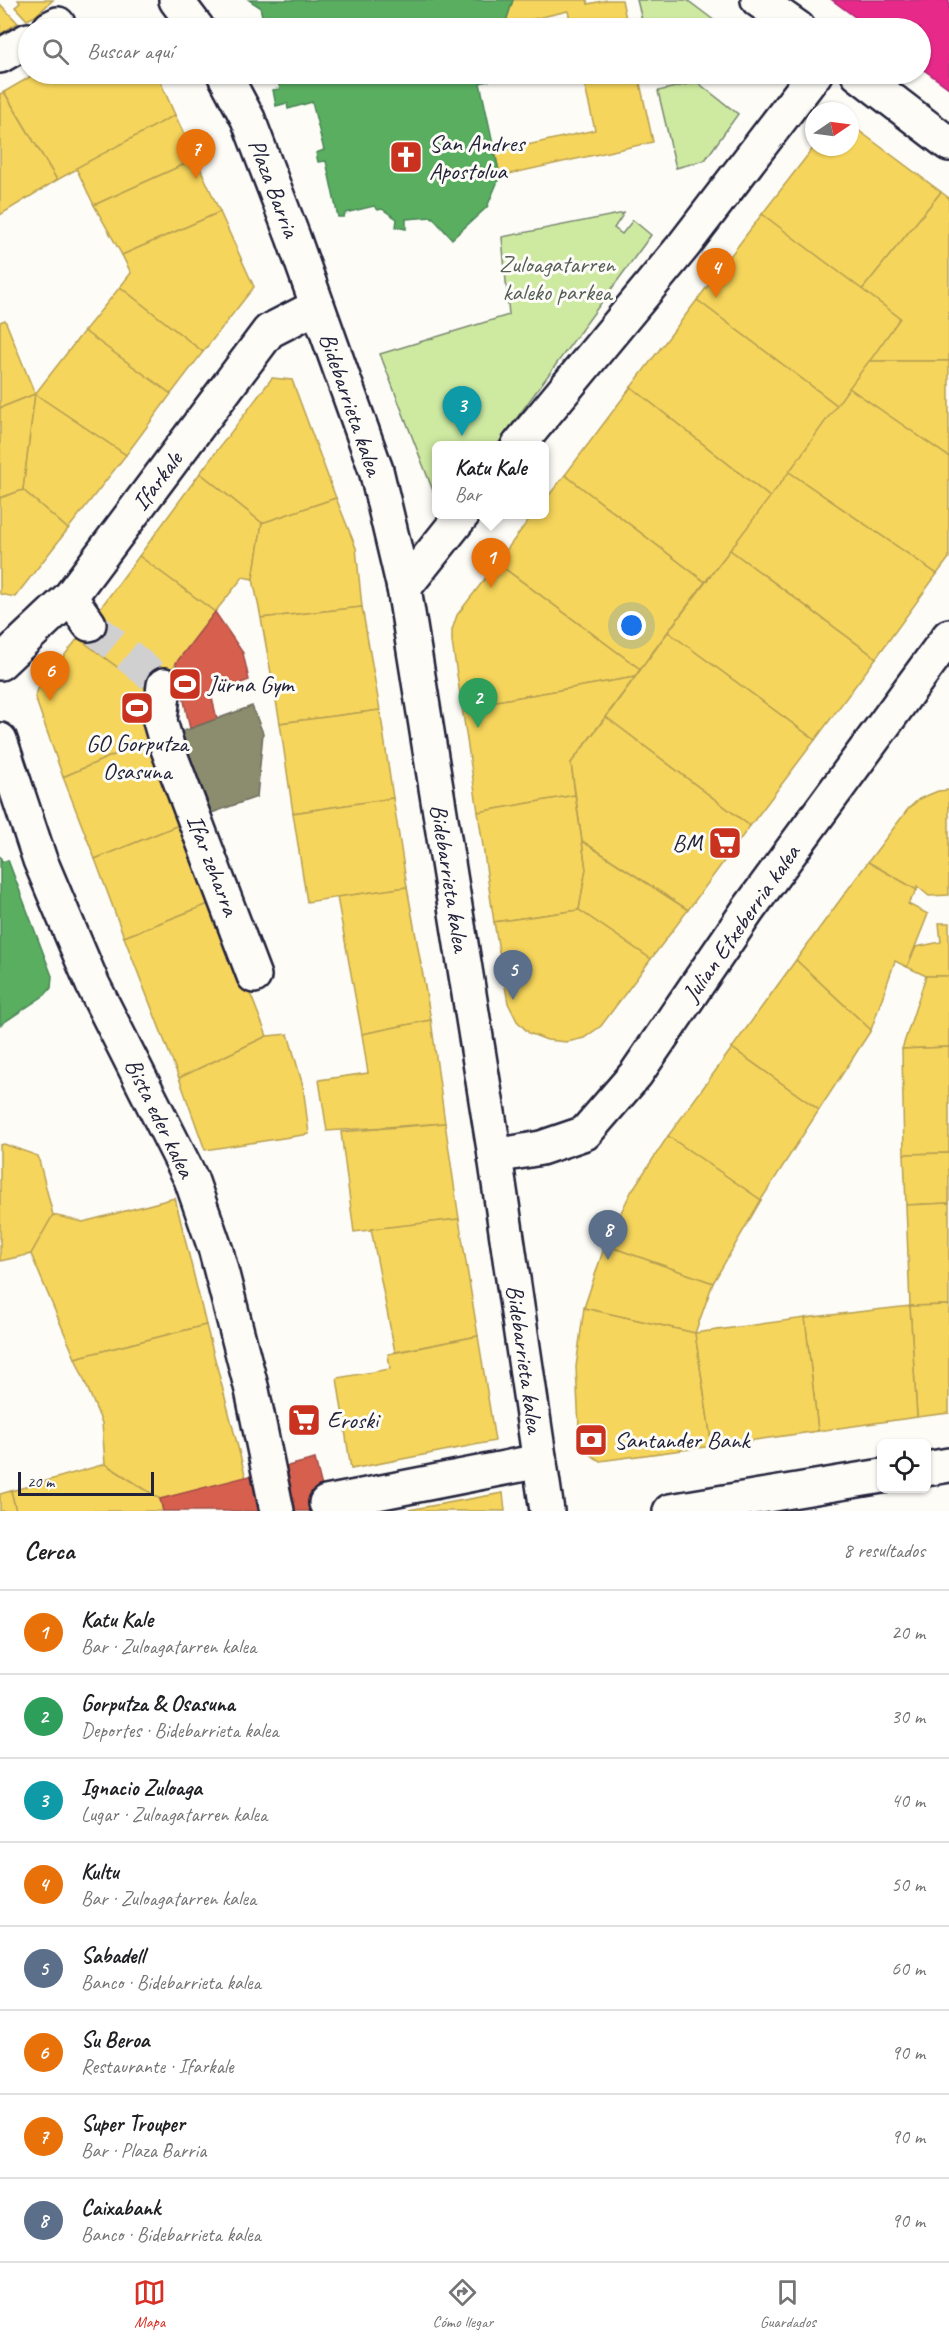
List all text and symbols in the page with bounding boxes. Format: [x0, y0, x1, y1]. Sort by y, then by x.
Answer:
search box [18, 18, 931, 84]
icon: search [39, 35, 72, 68]
text: Buscar aquí [87, 37, 173, 65]
north arrow [805, 102, 859, 156]
place label: San Andres Apostolua [429, 128, 526, 186]
pin: 7 [176, 130, 216, 179]
street label: Plaza Barria [242, 135, 307, 243]
church icon: San Andres Apostolua [388, 139, 424, 175]
pin: 4 [696, 248, 736, 298]
park label: Zuloagatarren kaleko parkea [499, 249, 616, 307]
street label: Bidebarrieta kalea [313, 329, 390, 481]
pin: 3 [442, 386, 482, 436]
popup [432, 441, 549, 519]
street label: Ifarkale [125, 444, 190, 516]
text: Katu Kale [455, 454, 526, 482]
text: Bar [455, 482, 481, 507]
pin: 1 [472, 538, 510, 588]
your location [617, 611, 646, 640]
pin: 6 [31, 652, 70, 701]
sports icon: Jürna Gym [167, 666, 203, 702]
place label: Jürna Gym [207, 669, 296, 699]
pin: 2 [458, 678, 498, 728]
sports icon: GO Gorputza Osasuna [119, 690, 155, 726]
place label: GO Gorputza Osasuna [86, 728, 190, 786]
street label: Bidebarrieta kalea [424, 802, 477, 956]
street label: Ifar zeharra [180, 810, 247, 921]
supermarket icon: BM [707, 825, 743, 861]
place label: BM [672, 828, 704, 858]
street label: Julian Etxeberria kalea [675, 838, 807, 1008]
pin: 5 [494, 950, 532, 1000]
street label: Bista eder kalea [118, 1053, 202, 1184]
pin: 8 [588, 1210, 628, 1260]
street label: Bidebarrieta kalea [500, 1283, 551, 1437]
supermarket icon: Eroski [286, 1402, 322, 1438]
place label: Eroski [327, 1405, 381, 1435]
bank icon: Santander Bank [573, 1422, 609, 1458]
place label: Santander Bank [614, 1425, 752, 1455]
map controls [877, 1439, 931, 1493]
button: locate [877, 1439, 931, 1493]
scale bar [18, 1469, 154, 1496]
text: 20 m [27, 1472, 54, 1492]
text: Cerca [24, 1534, 74, 1567]
text: 8 resultados [843, 1538, 925, 1563]
text: Katu Kale [81, 1606, 153, 1634]
text: 1 [39, 1620, 48, 1645]
text: 20 m [891, 1620, 925, 1645]
text: Bar · Zuloagatarren kalea [81, 1634, 256, 1659]
text: Gorputza & Osasuna [81, 1690, 235, 1718]
text: 2 [39, 1704, 48, 1729]
text: 30 m [891, 1704, 925, 1729]
text: Deportes · Bidebarrieta kalea [81, 1718, 279, 1743]
text: Ignacio Zuloaga [81, 1774, 202, 1802]
text: 3 [39, 1788, 48, 1813]
text: 40 m [891, 1788, 925, 1813]
text: Lugar · Zuloagatarren kalea [81, 1802, 267, 1827]
text: Kultu [81, 1858, 119, 1886]
text: 4 [39, 1872, 48, 1897]
text: 50 m [891, 1872, 925, 1897]
text: Bar · Zuloagatarren kalea [81, 1886, 256, 1911]
text: Sabadell [81, 1942, 144, 1970]
text: 5 [39, 1956, 48, 1981]
text: 60 m [891, 1956, 925, 1981]
text: Banco · Bidebarrieta kalea [81, 1970, 261, 1995]
text: Su Beroa [81, 2026, 149, 2054]
text: 6 [39, 2040, 48, 2065]
text: 90 m [891, 2040, 925, 2065]
text: Restaurante · Ifarkale [81, 2054, 234, 2079]
text: Super Trouper [81, 2110, 185, 2138]
text: 7 [39, 2124, 48, 2149]
text: 90 m [891, 2124, 925, 2149]
text: Bar · Plaza Barria [81, 2138, 206, 2163]
text: Caixabank [81, 2194, 160, 2222]
text: 8 [39, 2208, 48, 2233]
text: 90 m [891, 2208, 925, 2233]
text: Banco · Bidebarrieta kalea [81, 2222, 261, 2247]
tab: Mapa [133, 2276, 166, 2332]
tab: Cómo llegar [433, 2276, 493, 2332]
tab: Guardados [760, 2276, 816, 2332]

